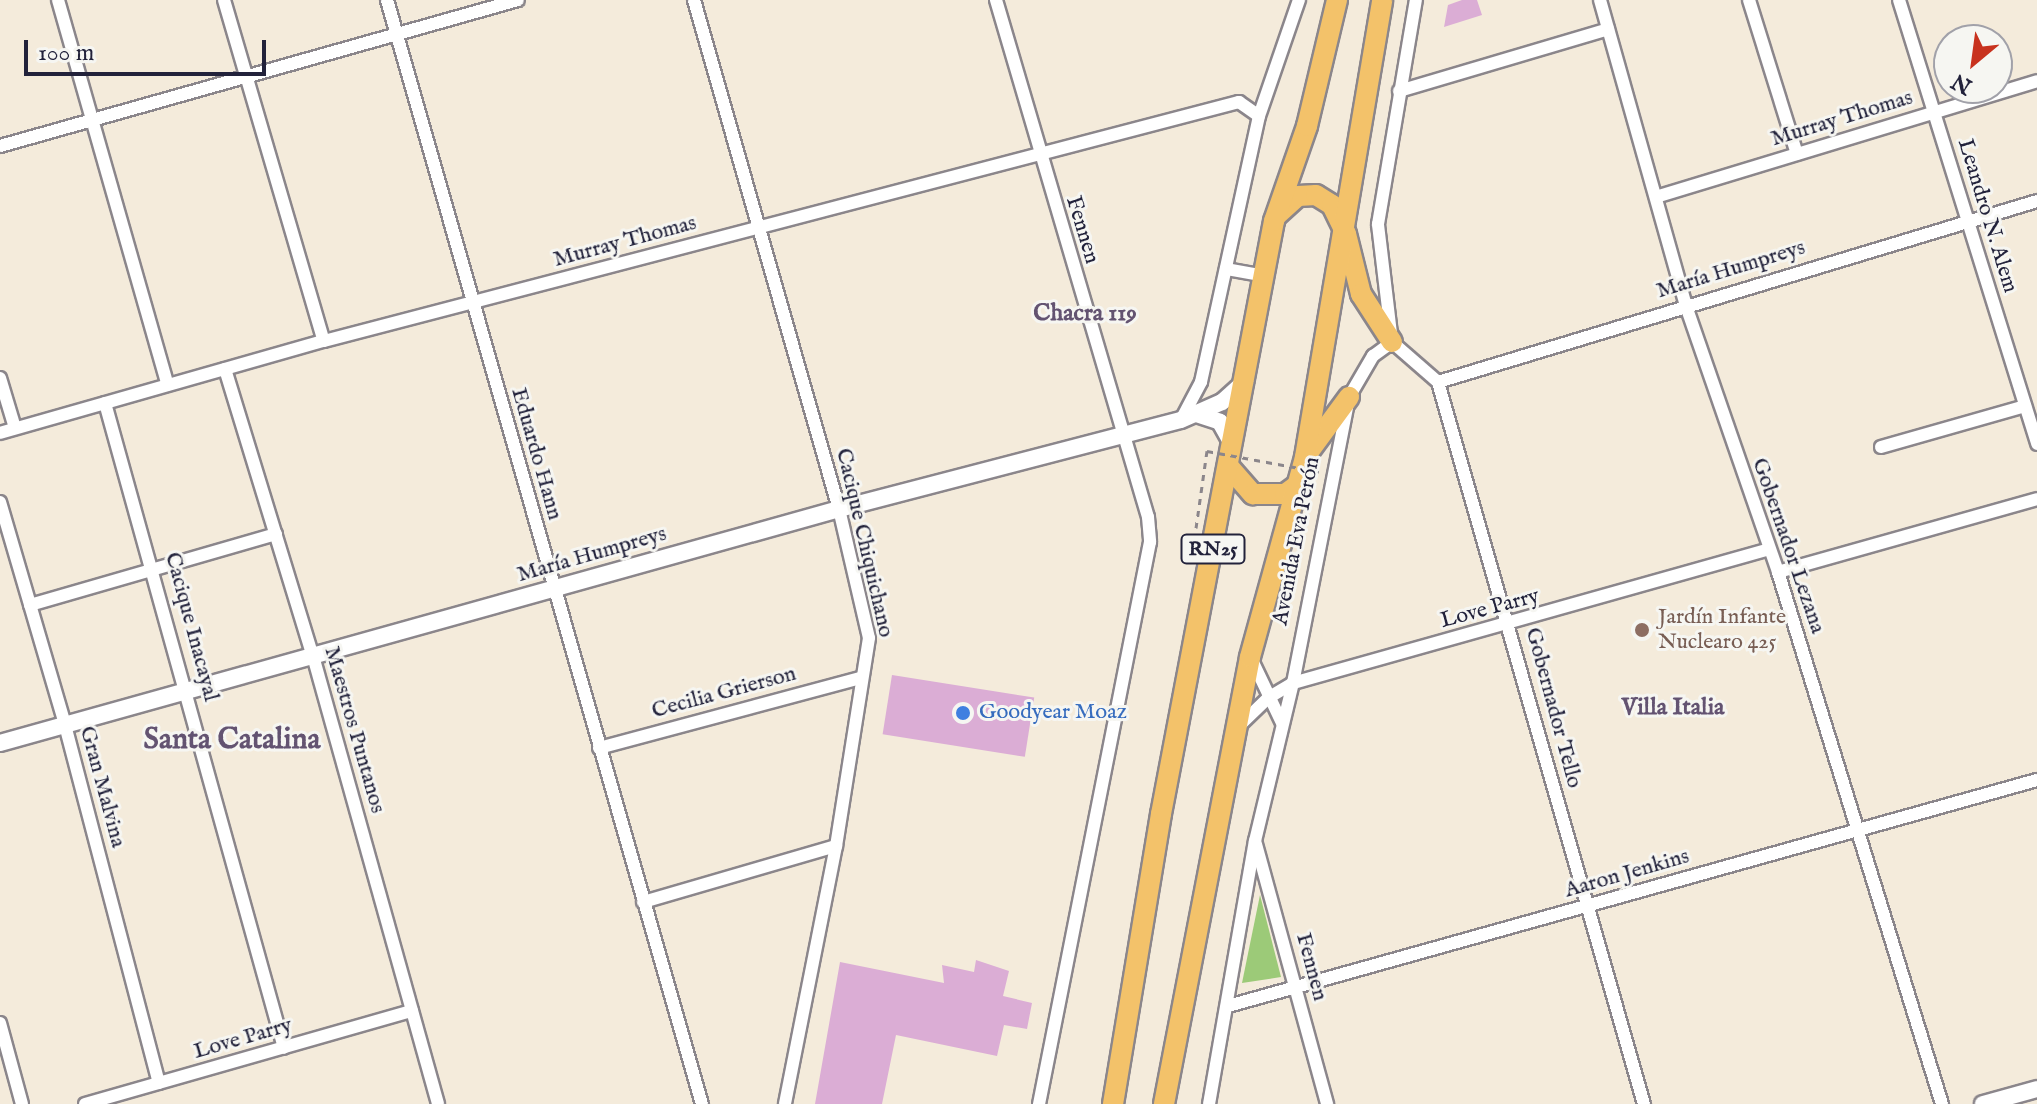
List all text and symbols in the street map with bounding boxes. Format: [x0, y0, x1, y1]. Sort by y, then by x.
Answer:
scale bar [28, 24, 270, 74]
north arrow [1933, 24, 2013, 104]
text: 100 m [38, 38, 94, 69]
text: N [1947, 66, 1977, 100]
street label: Murray Thomas [1768, 85, 1916, 153]
street label: Leandro N. Alem [1951, 136, 2023, 296]
street label: Fennen [1059, 193, 1105, 267]
street label: Murray Thomas [551, 210, 699, 274]
street label: María Humpreys [1653, 235, 1809, 305]
district label: Chacra 119 [1033, 300, 1137, 328]
street label: Eduardo Hann [505, 385, 567, 523]
street label: Cacique Chiquichano [829, 446, 899, 640]
street label: Avenida Eva Perón [1268, 455, 1326, 627]
street label: Gobernador Lezana [1746, 455, 1830, 637]
street label: María Humpreys [514, 521, 670, 589]
road number: RN25 [1179, 533, 1247, 565]
street label: Cacique Inacayal [158, 550, 224, 704]
street label: Love Parry [1438, 583, 1542, 635]
place label: Jardín Infante Nuclearo 425 [1658, 604, 1786, 656]
marker: Jardín Infante Nuclearo 425 [1633, 621, 1651, 639]
street label: Gobernador Tello [1519, 625, 1587, 791]
street label: Maestros Puntanos [318, 644, 390, 816]
street label: Cecilia Grierson [649, 661, 799, 725]
district label: Villa Italia [1622, 694, 1724, 722]
place label: Goodyear Moaz [979, 700, 1127, 726]
marker: Goodyear Moaz [954, 704, 972, 722]
district label: Santa Catalina [144, 722, 320, 758]
street label: Gran Malvina [73, 723, 131, 851]
street label: Aaron Jenkins [1562, 844, 1692, 904]
street label: Fennen [1289, 930, 1333, 1004]
street label: Love Parry [191, 1012, 295, 1066]

